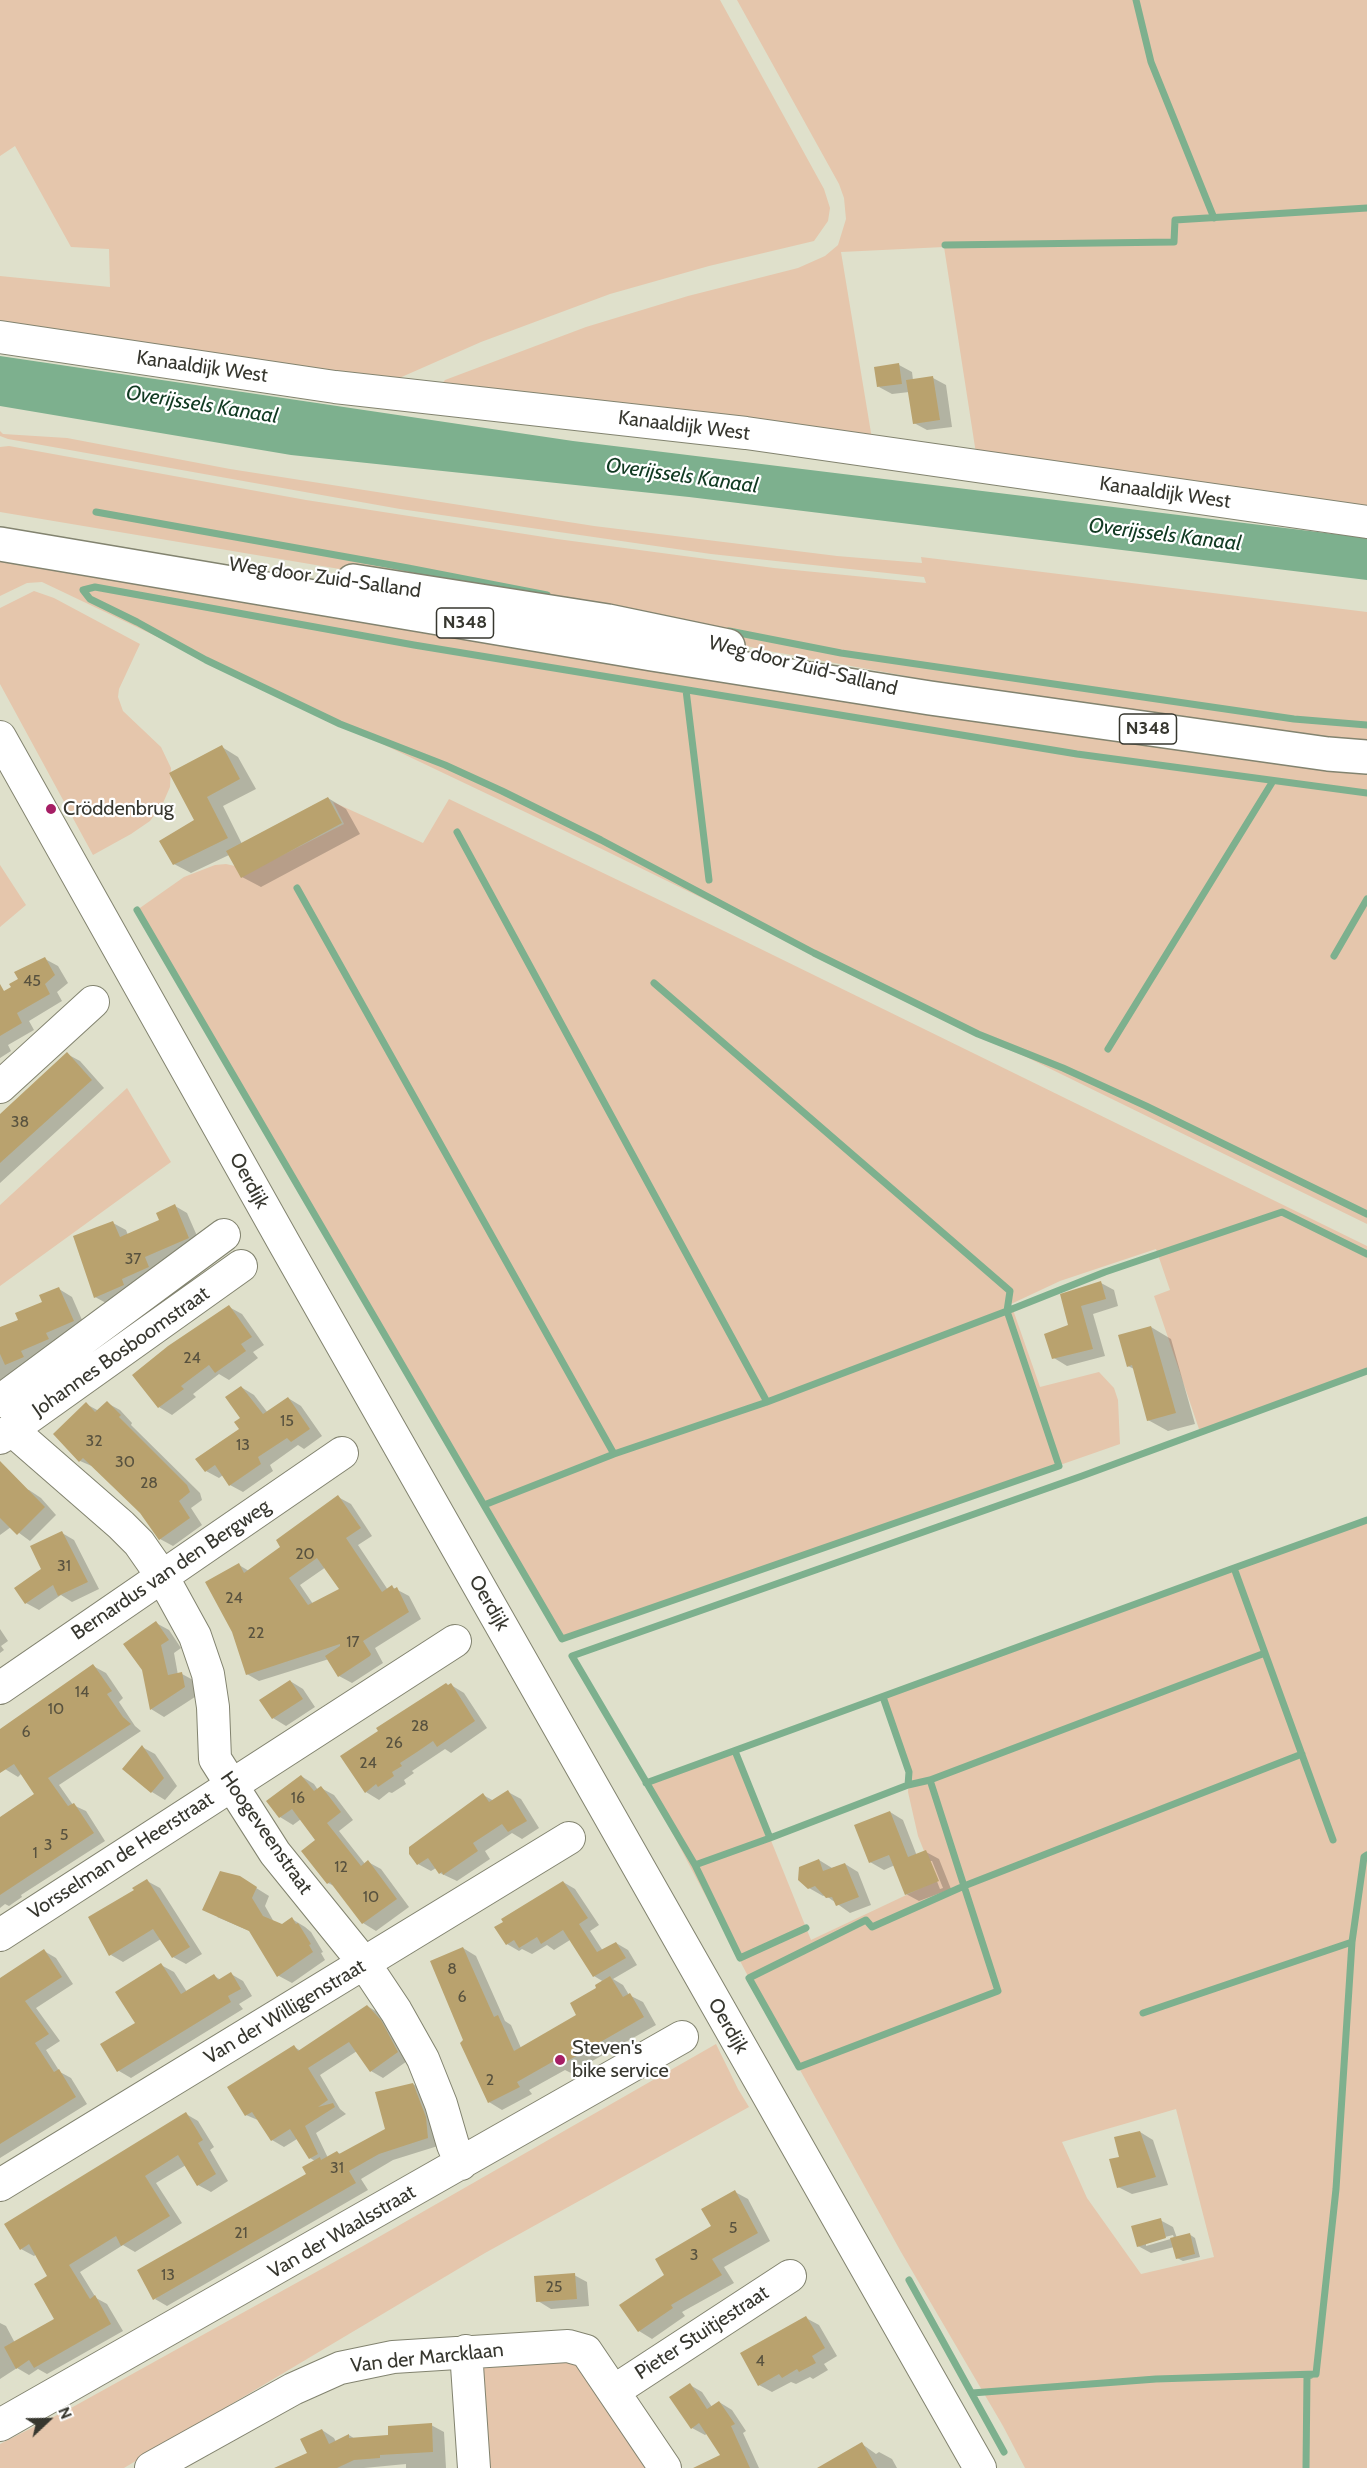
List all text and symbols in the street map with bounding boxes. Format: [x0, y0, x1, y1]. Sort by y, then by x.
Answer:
street label: Kanaaldijk West [135, 346, 269, 388]
water label: Overijssels Kanaal [124, 381, 280, 429]
street label: Kanaaldijk West [617, 406, 751, 446]
water label: Overijssels Kanaal [604, 453, 760, 499]
street label: Kanaaldijk West [1098, 472, 1232, 514]
water label: Overijssels Kanaal [1087, 513, 1243, 557]
street label: Weg door Zuid-Salland [227, 553, 423, 603]
road number: N348 [436, 608, 494, 638]
street label: Weg door Zuid-Salland [706, 631, 900, 701]
road number: N348 [1120, 714, 1176, 744]
place label: Cröddenbrug [63, 797, 174, 821]
marker: Cröddenbrug [44, 802, 58, 816]
house number: 45 [23, 971, 41, 991]
house number: 38 [11, 1112, 29, 1132]
street label: Oerdijk [224, 1149, 274, 1213]
house number: 37 [125, 1249, 141, 1269]
street label: Johannes Bosboomstraat [28, 1282, 214, 1422]
house number: 24 [183, 1348, 201, 1368]
house number: 15 [280, 1411, 294, 1431]
house number: 32 [85, 1431, 103, 1451]
house number: 13 [236, 1435, 250, 1455]
house number: 30 [115, 1452, 135, 1472]
house number: 28 [140, 1473, 158, 1493]
street label: Bernardus van den Bergweg [67, 1494, 275, 1646]
house number: 20 [295, 1544, 315, 1564]
house number: 31 [57, 1556, 71, 1576]
street label: Oerdijk [464, 1571, 514, 1635]
house number: 24 [225, 1588, 243, 1608]
house number: 22 [248, 1623, 264, 1643]
house number: 17 [346, 1632, 360, 1652]
house number: 14 [75, 1682, 89, 1702]
house number: 10 [48, 1699, 64, 1719]
house number: 28 [411, 1716, 429, 1736]
house number: 6 [21, 1722, 31, 1742]
house number: 26 [385, 1733, 403, 1753]
house number: 24 [359, 1753, 377, 1773]
street label: Hoogeveenstraat [215, 1767, 317, 1899]
street label: Vorsselman de Heerstraat [24, 1787, 218, 1925]
house number: 16 [291, 1788, 305, 1808]
house number: 5 [60, 1825, 68, 1845]
house number: 3 [44, 1835, 52, 1855]
house number: 1 [32, 1843, 38, 1863]
house number: 12 [334, 1857, 348, 1877]
house number: 10 [363, 1887, 379, 1907]
street label: Van der Willigenstraat [200, 1954, 370, 2070]
house number: 8 [447, 1959, 457, 1979]
house number: 6 [457, 1987, 467, 2007]
street label: Oerdijk [703, 1994, 753, 2058]
place label: Steven's bike service [572, 2036, 669, 2083]
marker: Steven's bike service [553, 2053, 567, 2067]
house number: 2 [486, 2070, 494, 2090]
house number: 31 [330, 2158, 344, 2178]
street label: Van der Waalsstraat [264, 2180, 420, 2284]
house number: 5 [729, 2218, 737, 2238]
house number: 21 [234, 2223, 248, 2243]
house number: 3 [690, 2245, 698, 2265]
house number: 13 [161, 2265, 175, 2285]
house number: 25 [545, 2277, 563, 2297]
street label: Pieter Stuitjestraat [631, 2281, 773, 2385]
street label: Van der Marcklaan [349, 2338, 505, 2378]
house number: 4 [755, 2351, 765, 2371]
north arrow [18, 2390, 78, 2450]
text: N [54, 2404, 76, 2422]

